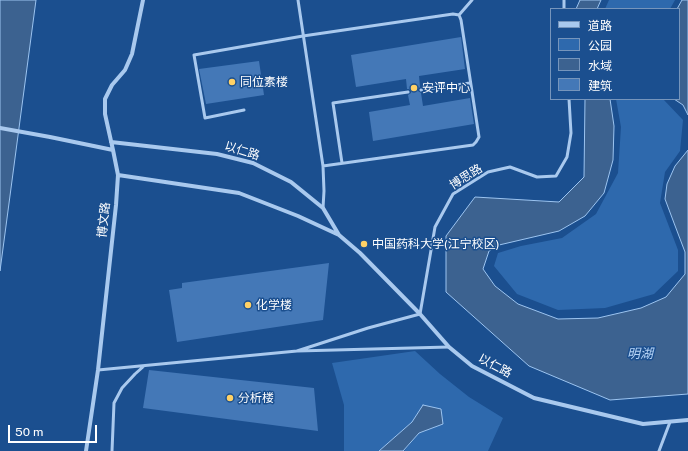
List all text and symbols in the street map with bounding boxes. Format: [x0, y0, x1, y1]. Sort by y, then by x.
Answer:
legend [550, 8, 680, 100]
text: 道路 [588, 19, 612, 33]
text: 公园 [588, 39, 612, 53]
text: 水域 [588, 59, 612, 73]
place label: 同位素楼 [240, 75, 288, 89]
marker: 同位素楼 [227, 77, 237, 87]
text: 建筑 [588, 79, 612, 93]
place label: 安评中心 [422, 81, 470, 95]
marker: 安评中心 [409, 83, 419, 93]
street label: 以仁路 [223, 139, 261, 163]
street label: 博思路 [447, 161, 485, 193]
street label: 博文路 [95, 201, 113, 239]
place label: 中国药科大学(江宁校区) [372, 237, 499, 251]
marker: 中国药科大学(江宁校区) [359, 239, 369, 249]
place label: 化学楼 [256, 298, 292, 312]
marker: 化学楼 [243, 300, 253, 310]
water label: 明湖 [627, 346, 653, 362]
street label: 以仁路 [476, 351, 514, 381]
place label: 分析楼 [238, 391, 274, 405]
marker: 分析楼 [225, 393, 235, 403]
scale bar [10, 417, 99, 443]
text: 50 m [15, 425, 43, 439]

